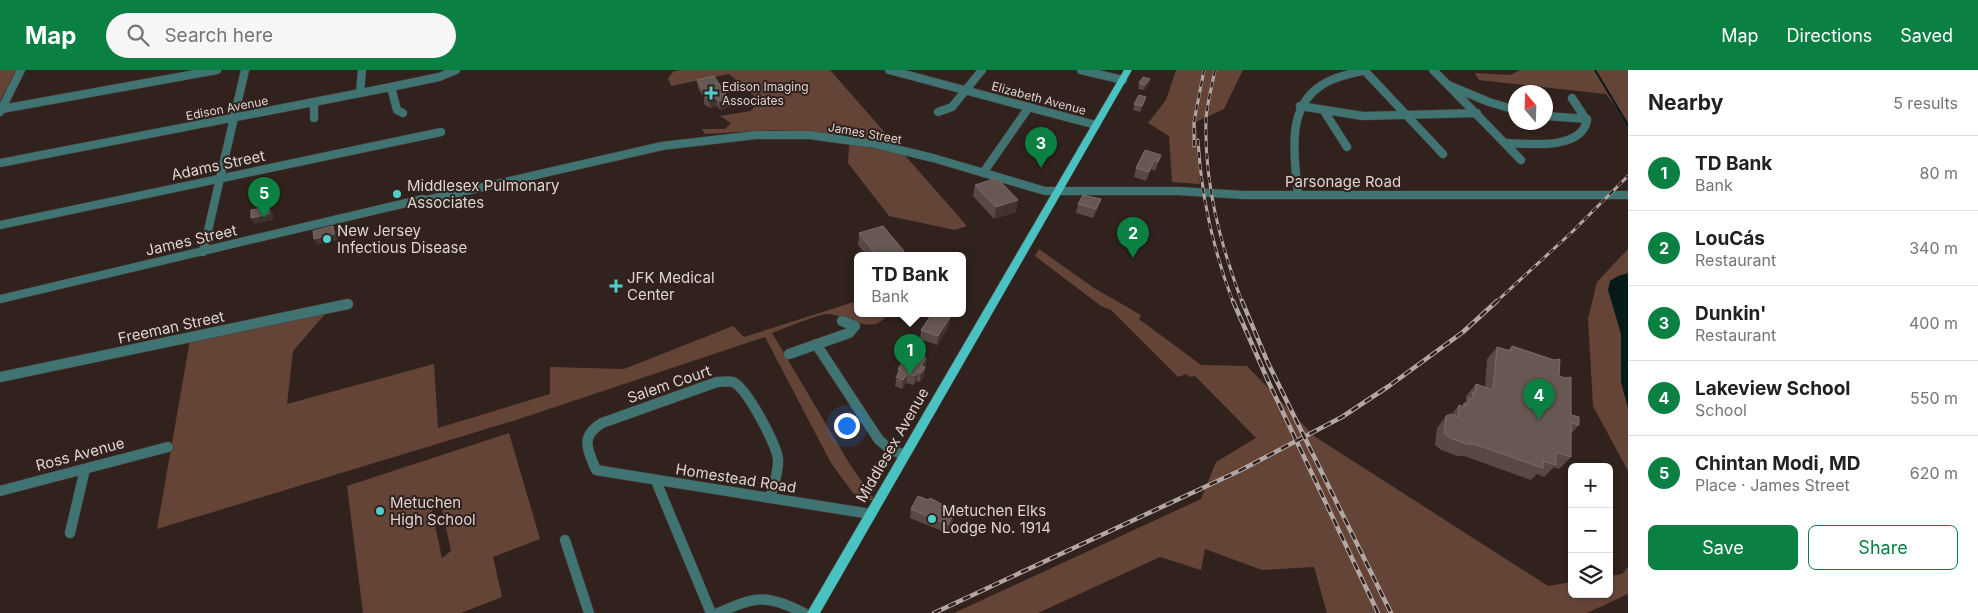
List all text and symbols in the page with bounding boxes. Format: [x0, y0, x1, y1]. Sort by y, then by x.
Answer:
search box [106, 13, 456, 58]
text: Map [25, 21, 76, 50]
icon: search [124, 21, 152, 49]
text: Search here [164, 24, 273, 47]
text: Map [1721, 25, 1759, 46]
text: Directions [1787, 25, 1872, 46]
text: Saved [1900, 25, 1953, 46]
street label: Elizabeth Avenue [990, 78, 1088, 118]
place label: Edison Imaging Associates [722, 79, 809, 108]
north arrow [1508, 85, 1553, 130]
marker: Edison Imaging Associates [704, 86, 718, 100]
text: Nearby [1648, 90, 1723, 115]
street label: Edison Avenue [185, 93, 269, 123]
text: 5 results [1893, 93, 1958, 113]
street label: James Street [827, 119, 903, 147]
pin: 3 [1025, 127, 1057, 168]
street label: Adams Street [169, 146, 267, 184]
text: TD Bank [1695, 152, 1772, 175]
text: 1 [1661, 163, 1667, 183]
text: 80 m [1919, 163, 1958, 183]
street label: Parsonage Road [1285, 172, 1401, 191]
text: Bank [1695, 175, 1733, 195]
place label: Middlesex Pulmonary Associates [407, 176, 560, 212]
pin: 5 [248, 177, 280, 218]
marker: Middlesex Pulmonary Associates [391, 188, 403, 200]
pin: 2 [1117, 217, 1149, 258]
street label: James Street [143, 220, 239, 260]
place label: New Jersey Infectious Disease [337, 221, 467, 257]
text: LouCás [1695, 227, 1765, 250]
marker: New Jersey Infectious Disease [321, 233, 333, 245]
text: 2 [1659, 238, 1669, 258]
text: 340 m [1909, 238, 1958, 258]
text: Restaurant [1695, 250, 1776, 270]
popup [854, 252, 966, 317]
text: TD Bank [871, 263, 949, 286]
place label: JFK Medical Center [627, 268, 715, 304]
marker: JFK Medical Center [609, 279, 623, 293]
text: Bank [871, 286, 909, 306]
text: Dunkin' [1695, 302, 1766, 325]
street label: Freeman Street [116, 306, 226, 348]
text: 3 [1659, 313, 1669, 333]
text: 400 m [1909, 313, 1958, 333]
text: Restaurant [1695, 325, 1776, 345]
pin: 1 [894, 334, 926, 375]
street label: Salem Court [625, 361, 713, 407]
text: Lakeview School [1695, 377, 1851, 400]
pin: 4 [1523, 379, 1555, 420]
street label: Middlesex Avenue [851, 384, 933, 506]
text: 4 [1659, 388, 1669, 408]
text: 550 m [1910, 388, 1958, 408]
text: School [1695, 400, 1747, 420]
your location [834, 413, 860, 439]
street label: Ross Avenue [34, 433, 126, 475]
text: Chintan Modi, MD [1695, 452, 1860, 475]
street label: Homestead Road [674, 459, 798, 497]
map controls [1568, 463, 1613, 598]
button: + [1568, 463, 1613, 508]
text: 5 [1659, 463, 1669, 483]
text: 620 m [1910, 463, 1958, 483]
text: Place · James Street [1695, 475, 1850, 495]
place label: Metuchen High School [390, 493, 476, 529]
place label: Metuchen Elks Lodge No. 1914 [942, 501, 1051, 537]
marker: Metuchen High School [374, 505, 386, 517]
button: − [1568, 508, 1613, 553]
marker: Metuchen Elks Lodge No. 1914 [926, 513, 938, 525]
button: Save [1648, 525, 1798, 570]
button: Share [1808, 525, 1958, 570]
button: layers [1568, 553, 1613, 598]

